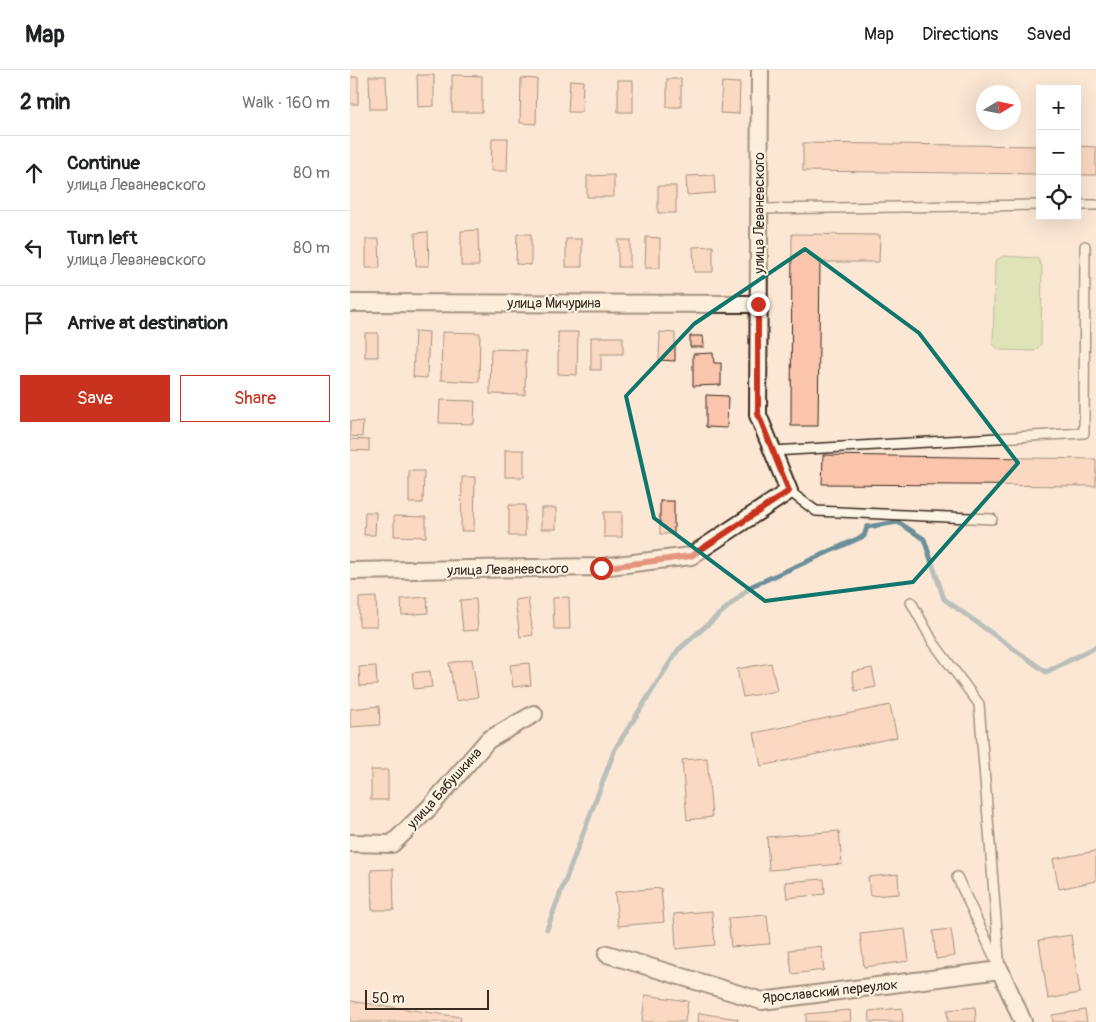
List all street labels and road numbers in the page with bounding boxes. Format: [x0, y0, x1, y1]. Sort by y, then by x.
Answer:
street label: улица Леваневского [751, 152, 768, 275]
street label: улица Мичурина [506, 295, 601, 312]
street label: улица Леваневского [446, 560, 569, 579]
street label: улица Бабушкина [403, 744, 485, 833]
street label: Ярославский переулок [762, 976, 899, 1007]

